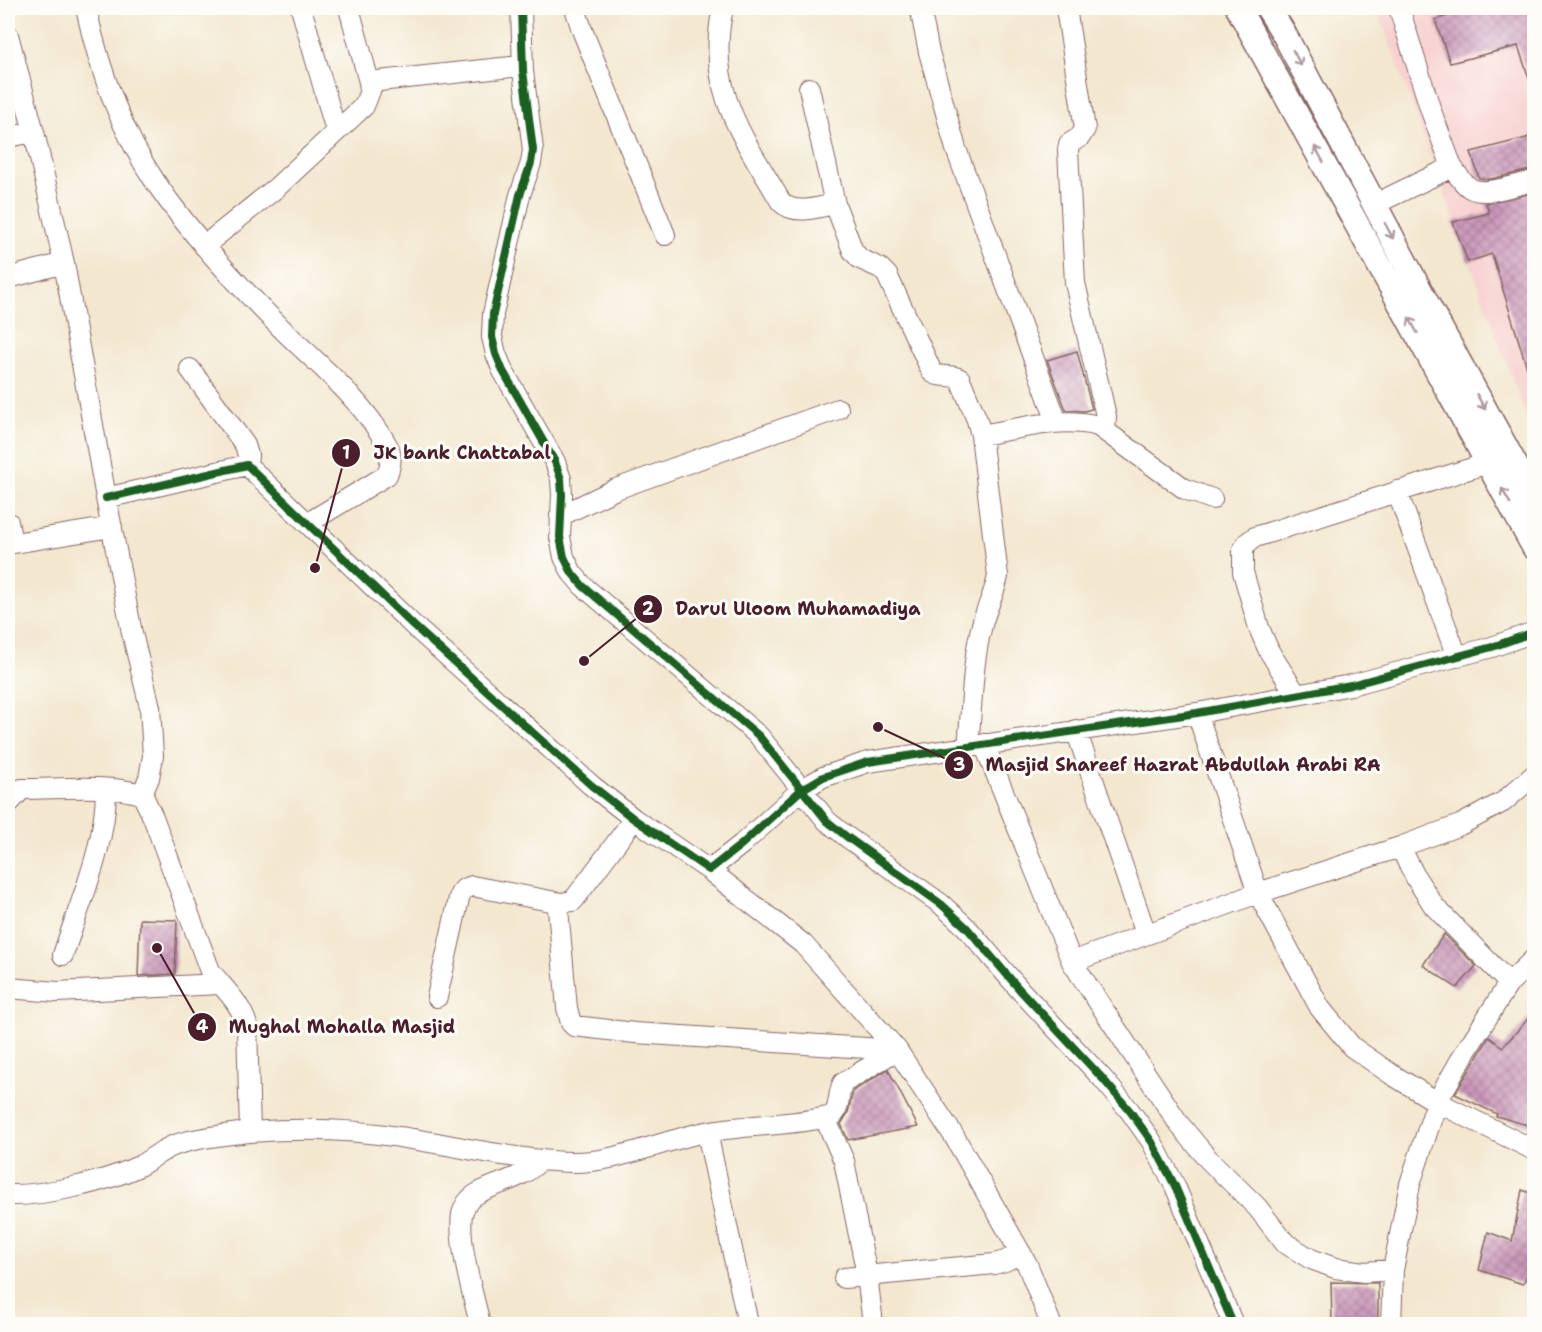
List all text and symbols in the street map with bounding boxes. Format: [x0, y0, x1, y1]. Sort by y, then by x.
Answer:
one-way arrow [1292, 49, 1303, 67]
one-way arrow [1313, 145, 1324, 163]
one-way arrow [1383, 221, 1395, 239]
one-way arrow [1407, 317, 1419, 334]
one-way arrow [1475, 393, 1487, 410]
callout: JK bank Chattabal [331, 435, 563, 471]
text: 1 [342, 441, 350, 465]
text: JK bank Chattabal [373, 441, 551, 465]
one-way arrow [1500, 488, 1512, 505]
callout: Darul Uloom Muhamadiya [633, 591, 932, 627]
text: 2 [642, 597, 655, 621]
text: Darul Uloom Muhamadiya [675, 597, 921, 621]
callout: Masjid Shareef Hazrat Abdullah Arabi RA [944, 747, 1393, 783]
text: 3 [953, 753, 965, 777]
text: Masjid Shareef Hazrat Abdullah Arabi RA [986, 753, 1381, 777]
callout: Mughal Mohalla Masjid [187, 1009, 467, 1045]
text: 4 [196, 1015, 209, 1039]
text: Mughal Mohalla Masjid [229, 1015, 455, 1039]

